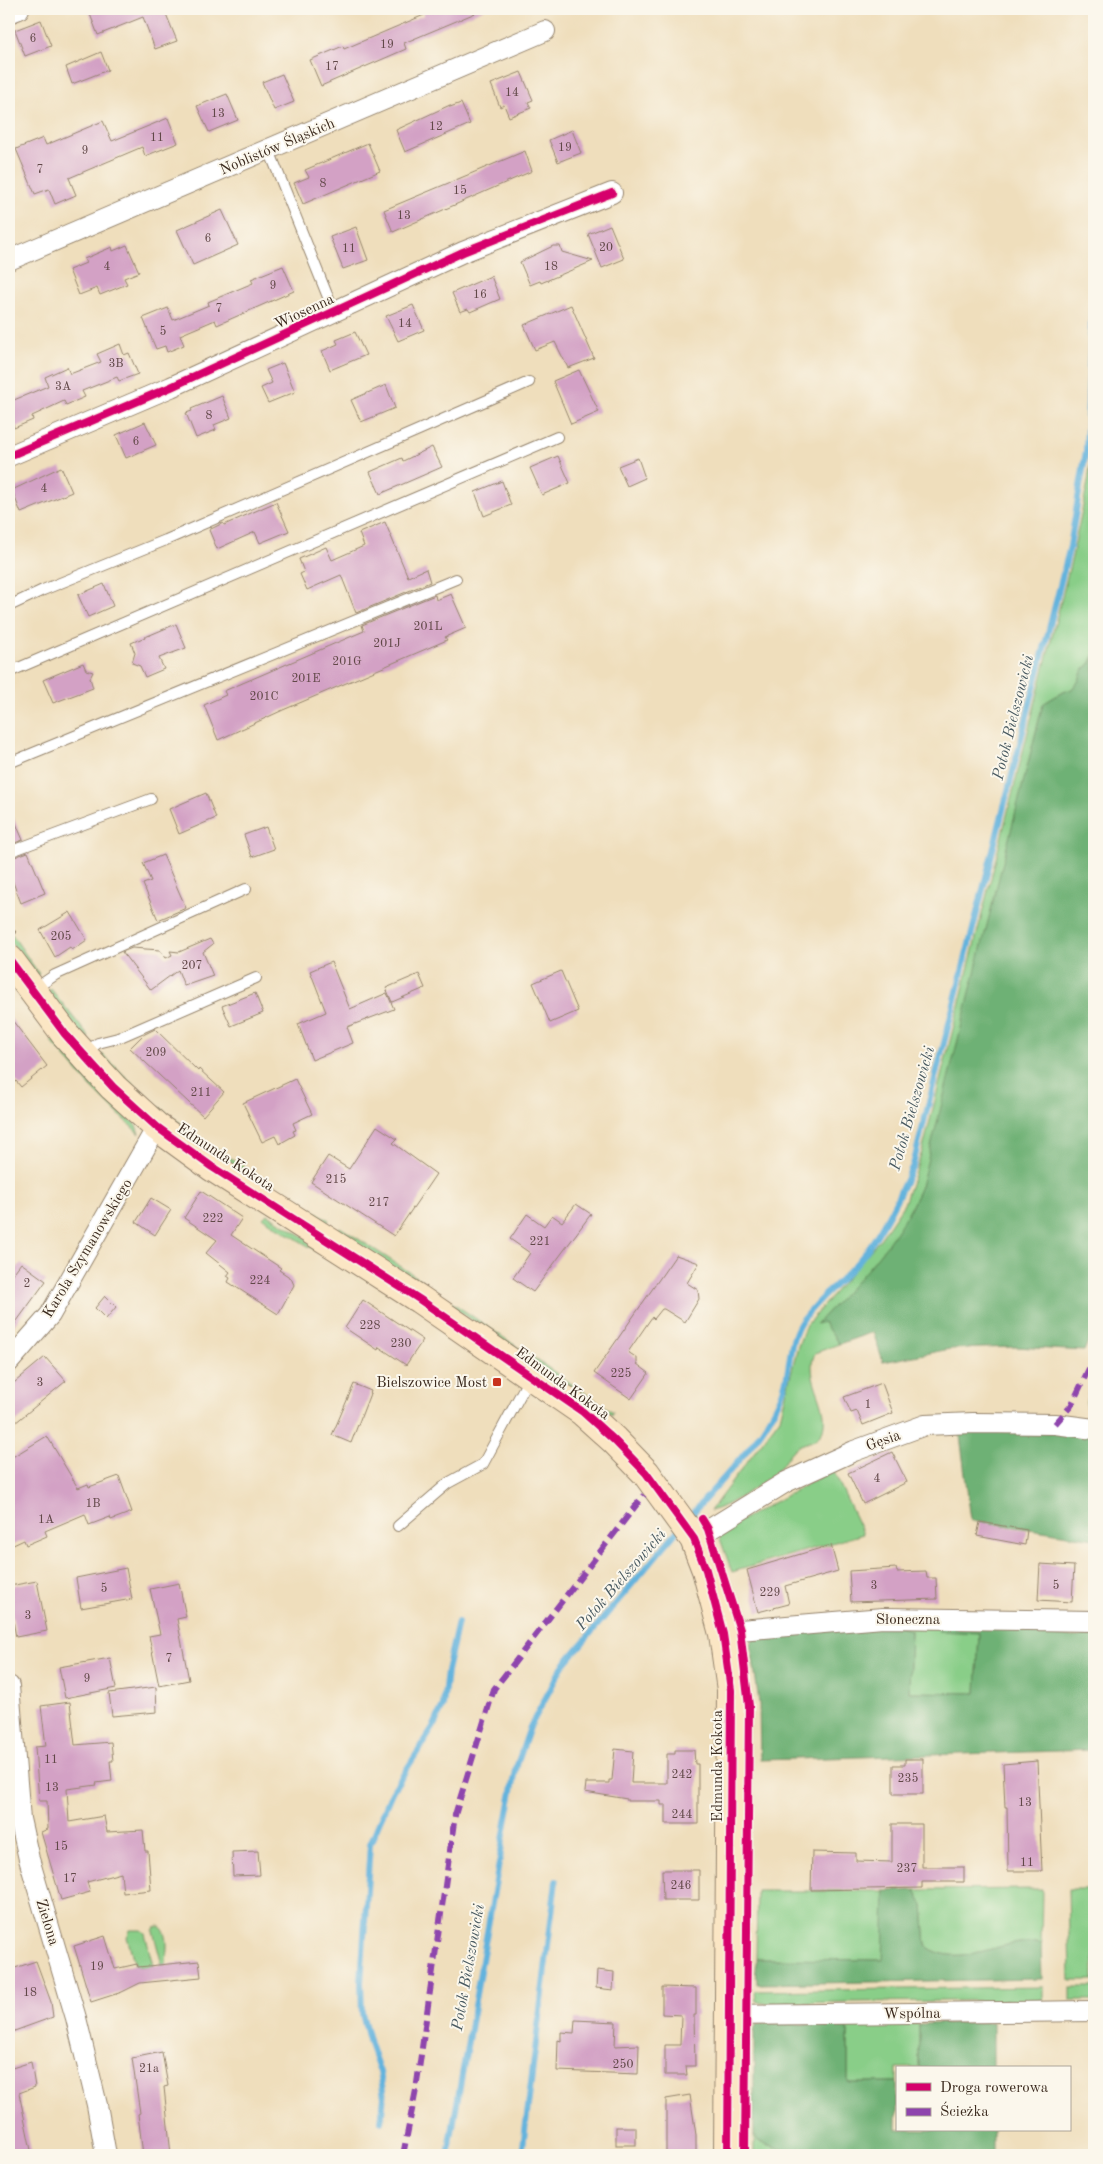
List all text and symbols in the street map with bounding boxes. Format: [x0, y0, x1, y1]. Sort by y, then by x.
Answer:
house number: 6 [30, 33, 37, 45]
house number: 19 [380, 39, 394, 51]
house number: 17 [325, 61, 339, 73]
house number: 14 [505, 87, 519, 99]
house number: 13 [211, 108, 225, 120]
street label: Noblistów Śląskich [216, 113, 337, 178]
house number: 12 [429, 121, 443, 133]
house number: 11 [150, 132, 164, 144]
house number: 19 [558, 142, 572, 154]
house number: 9 [82, 145, 88, 157]
house number: 7 [37, 164, 43, 176]
house number: 8 [320, 178, 327, 190]
house number: 15 [453, 184, 467, 197]
house number: 13 [397, 210, 411, 222]
house number: 6 [205, 233, 212, 245]
house number: 20 [599, 242, 613, 254]
house number: 11 [342, 243, 356, 255]
house number: 4 [104, 261, 111, 273]
house number: 18 [544, 261, 558, 273]
house number: 9 [270, 280, 276, 292]
house number: 16 [473, 289, 487, 301]
street label: Wiosenna [273, 292, 337, 333]
house number: 7 [216, 303, 222, 315]
house number: 14 [398, 318, 412, 330]
house number: 5 [160, 325, 167, 338]
house number: 3B [108, 358, 124, 370]
house number: 3A [55, 381, 71, 393]
house number: 8 [206, 410, 213, 422]
house number: 6 [133, 436, 140, 448]
house number: 4 [41, 483, 48, 495]
house number: 201L [414, 621, 442, 633]
house number: 201J [373, 638, 401, 650]
water label: Potok Bielszowicki [990, 653, 1037, 783]
house number: 201G [332, 656, 362, 668]
house number: 201E [291, 673, 321, 685]
house number: 201C [250, 691, 278, 703]
house number: 205 [51, 930, 71, 943]
house number: 207 [182, 960, 202, 972]
water label: Potok Bielszowicki [887, 1044, 938, 1173]
house number: 209 [146, 1047, 166, 1059]
house number: 211 [191, 1087, 211, 1099]
street label: Edmunda Kokota [174, 1121, 277, 1195]
house number: 215 [326, 1173, 346, 1186]
street label: Karola Szymanowskiego [41, 1177, 136, 1321]
house number: 217 [369, 1197, 389, 1209]
house number: 222 [203, 1213, 223, 1225]
house number: 221 [530, 1236, 550, 1248]
house number: 224 [250, 1275, 270, 1287]
house number: 2 [24, 1278, 30, 1290]
house number: 228 [360, 1320, 380, 1332]
house number: 230 [391, 1338, 411, 1350]
street label: Edmunda Kokota [512, 1345, 612, 1424]
house number: 225 [611, 1367, 631, 1380]
place label: Bielszowice Most [376, 1376, 487, 1391]
marker: Bielszowice Most [491, 1376, 503, 1388]
house number: 3 [37, 1377, 43, 1389]
house number: 1 [865, 1399, 871, 1411]
street label: Gęsia [864, 1428, 903, 1455]
house number: 4 [874, 1473, 881, 1485]
house number: 1B [85, 1498, 101, 1510]
house number: 1A [38, 1514, 54, 1526]
water label: Potok Bielszowicki [573, 1526, 670, 1635]
house number: 5 [1053, 1579, 1060, 1592]
house number: 3 [871, 1580, 877, 1592]
house number: 5 [101, 1582, 108, 1595]
house number: 229 [760, 1587, 780, 1599]
house number: 3 [25, 1610, 31, 1622]
street label: Słoneczna [876, 1613, 941, 1628]
house number: 7 [166, 1653, 172, 1665]
house number: 9 [84, 1673, 90, 1685]
street label: Edmunda Kokota [711, 1709, 726, 1822]
house number: 11 [44, 1754, 58, 1766]
house number: 242 [672, 1769, 692, 1781]
house number: 235 [898, 1772, 918, 1785]
house number: 13 [45, 1782, 59, 1794]
house number: 13 [1018, 1797, 1032, 1809]
house number: 244 [672, 1809, 692, 1821]
house number: 15 [54, 1840, 68, 1853]
house number: 11 [1020, 1857, 1034, 1869]
house number: 237 [897, 1863, 917, 1875]
house number: 17 [63, 1873, 77, 1885]
house number: 246 [671, 1880, 691, 1892]
street label: Zielona [32, 1897, 61, 1948]
water label: Potok Bielszowicki [450, 1902, 488, 2033]
house number: 19 [90, 1961, 104, 1973]
house number: 18 [23, 1987, 37, 1999]
street label: Wspólna [883, 2006, 941, 2022]
house number: 250 [613, 2058, 633, 2071]
house number: 21a [139, 2063, 159, 2075]
legend [896, 2066, 1070, 2132]
text: Droga rowerowa [940, 2081, 1049, 2096]
text: Ścieżka [940, 2101, 989, 2120]

